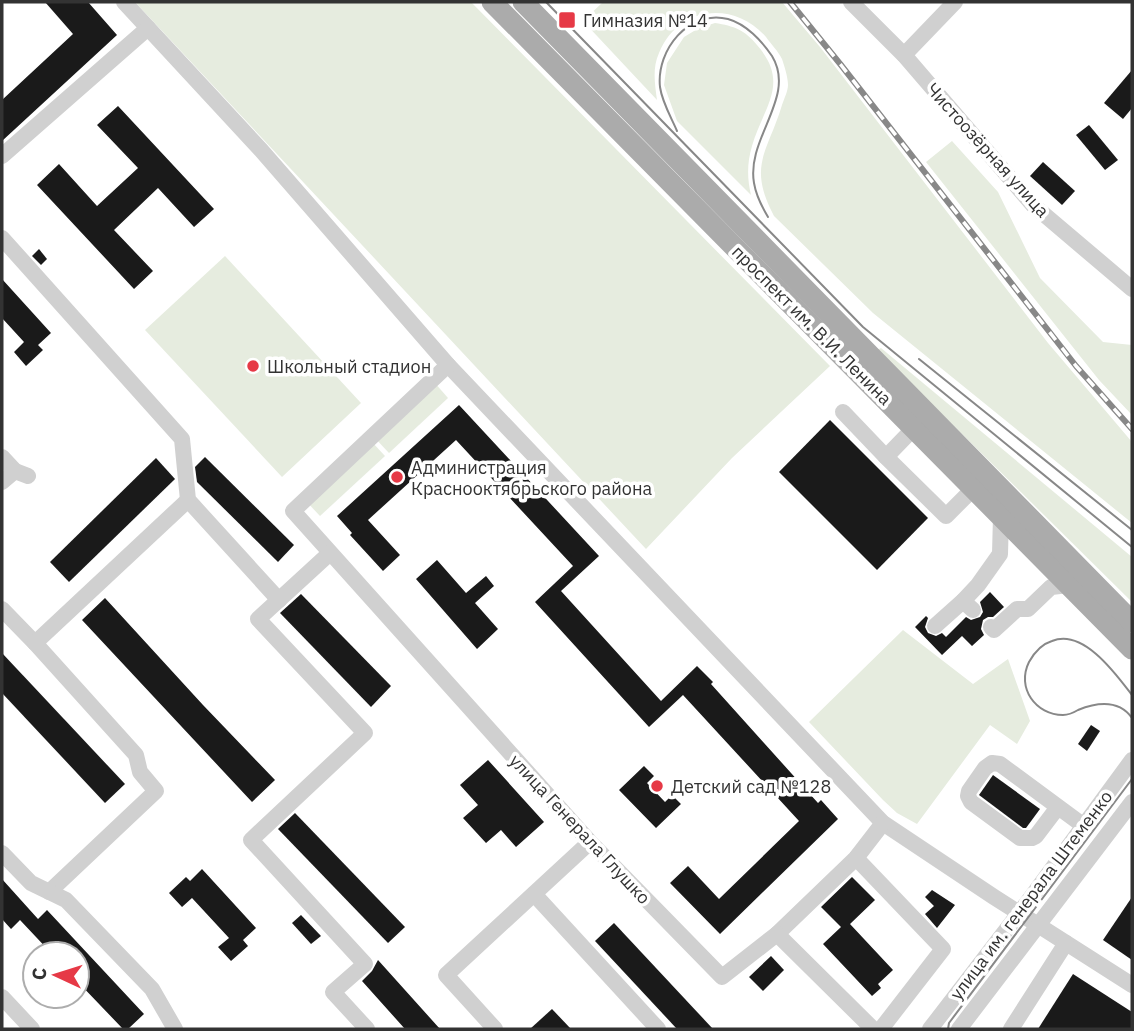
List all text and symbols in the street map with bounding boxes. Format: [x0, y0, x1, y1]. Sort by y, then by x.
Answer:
place label: Гимназия №14 [583, 9, 708, 32]
marker: Гимназия №14 [557, 10, 577, 30]
street label: Чистоозёрная улица [922, 78, 1055, 222]
street label: проспект им. В.И. Ленина [727, 240, 897, 410]
place label: Школьный стадион [267, 355, 431, 378]
marker: Школьный стадион [245, 358, 261, 374]
place label: Администрация Краснооктябрьского района [411, 456, 652, 500]
marker: Администрация Краснооктябрьского района [389, 469, 405, 485]
street label: улица Генерала Глушко [504, 749, 656, 909]
place label: Детский сад №128 [671, 775, 831, 798]
marker: Детский сад №128 [649, 778, 665, 794]
street label: улица им. генерала Штеменко [945, 786, 1117, 1004]
north arrow [21, 940, 91, 1010]
text: С [27, 967, 51, 981]

